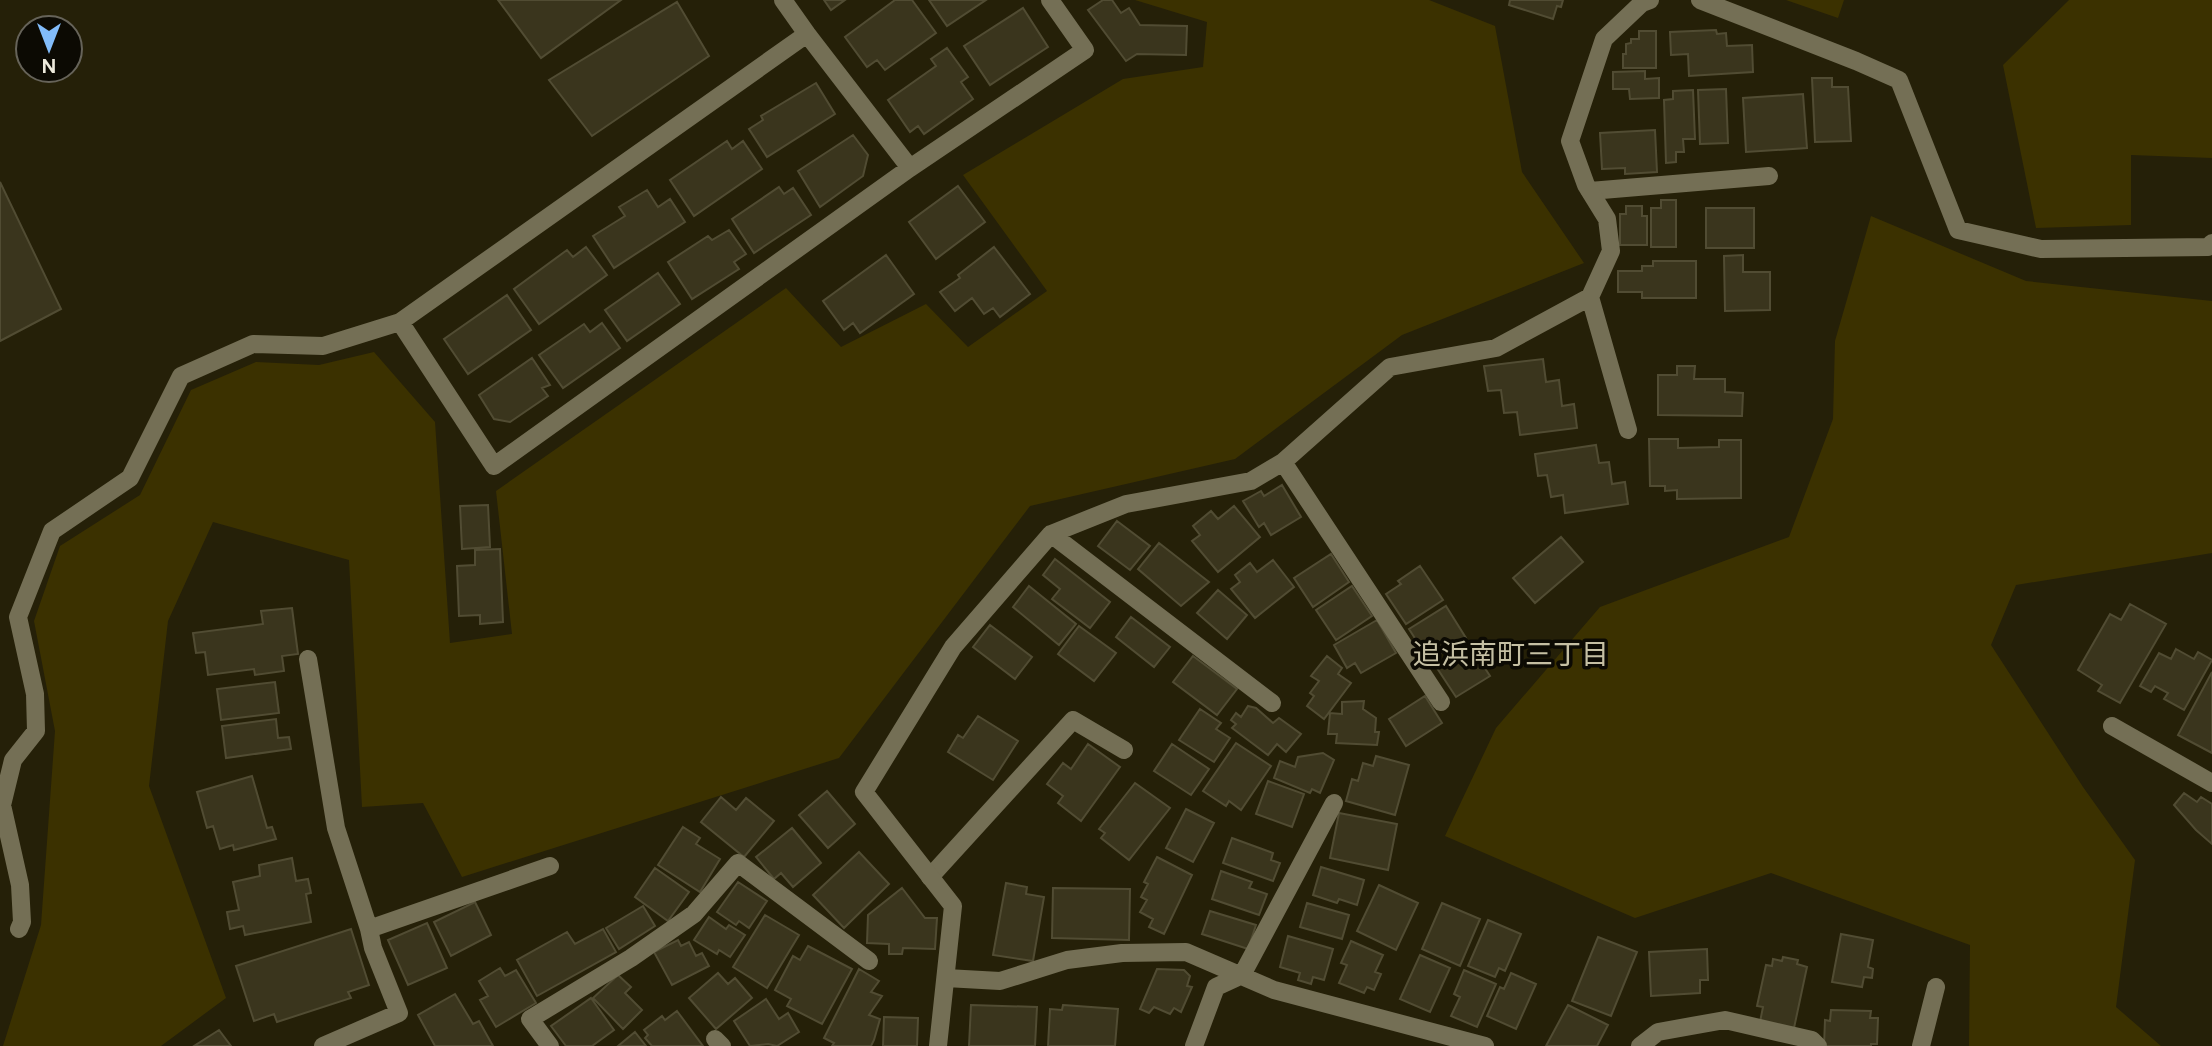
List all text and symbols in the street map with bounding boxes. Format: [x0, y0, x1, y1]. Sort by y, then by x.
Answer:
north arrow [14, 14, 84, 84]
text: N [42, 54, 56, 77]
district label: 追浜南町三丁目 [1413, 637, 1609, 671]

